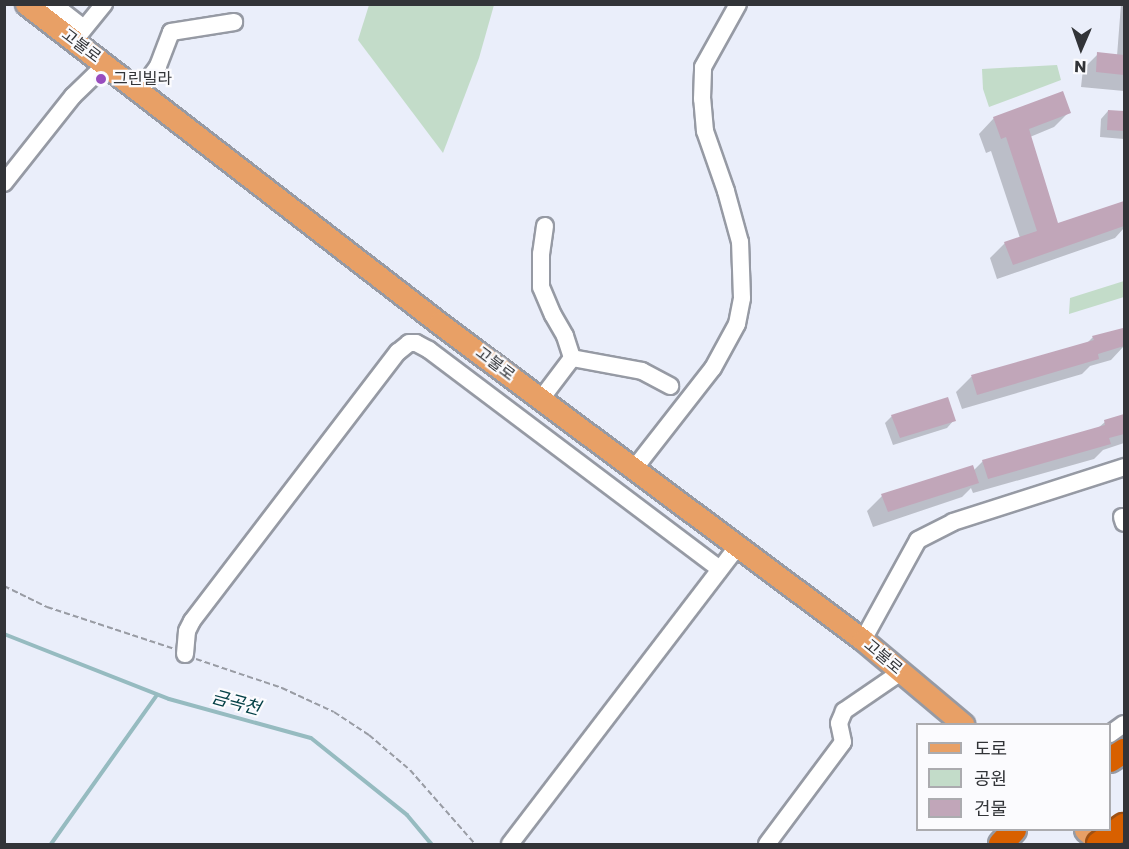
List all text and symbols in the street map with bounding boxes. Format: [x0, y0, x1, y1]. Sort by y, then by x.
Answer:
north arrow [1051, 18, 1111, 78]
street label: 고불로 [58, 25, 104, 67]
text: N [1074, 55, 1087, 78]
place label: 그린빌라 [113, 69, 172, 89]
marker: 그린빌라 [94, 72, 108, 86]
street label: 고불로 [472, 343, 518, 385]
street label: 고불로 [860, 635, 906, 679]
water label: 금곡천 [209, 686, 263, 720]
legend [916, 723, 1111, 831]
text: 도로 [974, 736, 1007, 761]
text: 공원 [974, 766, 1007, 791]
text: 건물 [974, 796, 1007, 821]

